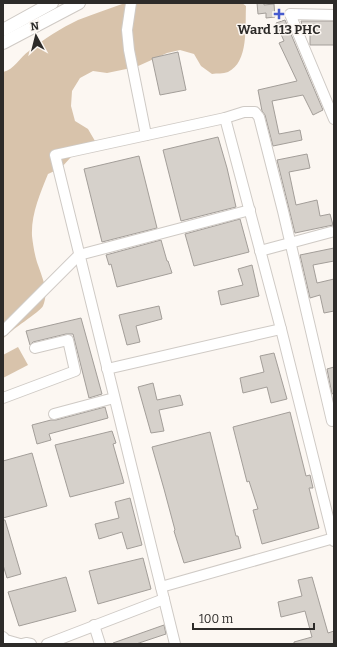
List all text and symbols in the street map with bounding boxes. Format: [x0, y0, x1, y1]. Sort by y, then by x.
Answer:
marker: Ward 113 PHC [273, 8, 285, 20]
north arrow [16, 16, 56, 56]
text: N [30, 20, 40, 34]
place label: Ward 113 PHC [238, 22, 320, 37]
scale bar [193, 605, 314, 631]
text: 100 m [199, 612, 234, 626]

